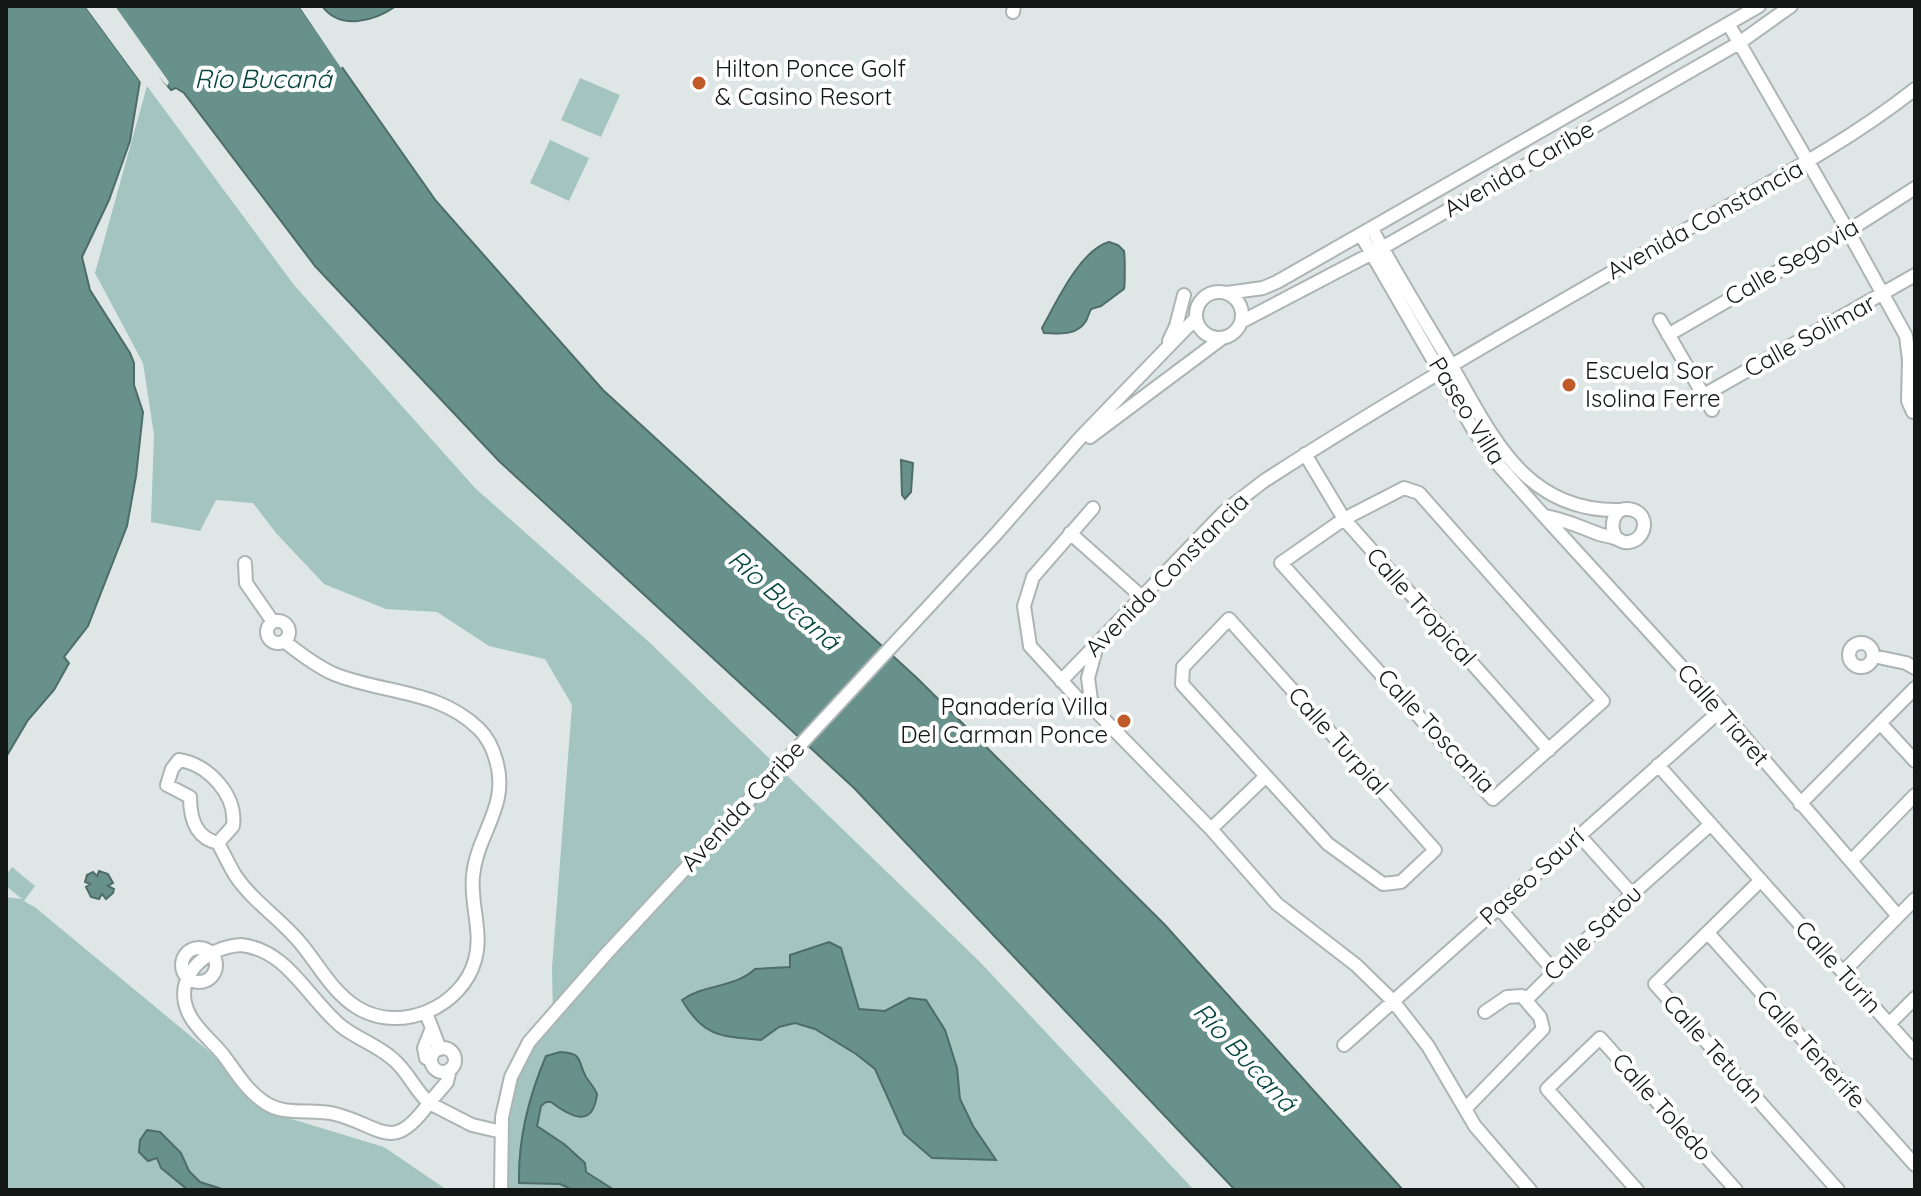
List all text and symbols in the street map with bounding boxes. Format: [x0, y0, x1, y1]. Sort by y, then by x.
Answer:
place label: Hilton Ponce Golf & Casino Resort [715, 53, 906, 111]
water label: Río Bucaná [194, 62, 333, 95]
marker: Hilton Ponce Golf & Casino Resort [690, 74, 708, 92]
street label: Avenida Caribe [1438, 113, 1599, 223]
street label: Avenida Constancia [1601, 153, 1808, 285]
street label: Calle Segovia [1719, 211, 1864, 311]
street label: Calle Solimar [1739, 287, 1880, 384]
street label: Paseo Villa [1423, 351, 1513, 470]
place label: Escuela Sor Isolina Ferre [1585, 355, 1721, 413]
marker: Escuela Sor Isolina Ferre [1560, 376, 1578, 394]
street label: Avenida Constancia [1078, 486, 1255, 663]
street label: Calle Tropical [1361, 541, 1483, 672]
water label: Río Bucaná [722, 542, 848, 658]
street label: Calle Tiaret [1671, 657, 1776, 772]
street label: Calle Toscania [1372, 662, 1502, 799]
street label: Calle Turpial [1282, 680, 1395, 801]
place label: Panadería Villa Del Carman Ponce [900, 691, 1108, 749]
marker: Panadería Villa Del Carman Ponce [1115, 712, 1133, 730]
street label: Avenida Caribe [674, 734, 811, 877]
street label: Paseo Saurí [1473, 821, 1590, 931]
street label: Calle Satou [1537, 878, 1648, 987]
street label: Calle Turin [1789, 914, 1888, 1019]
street label: Calle Tenerife [1751, 983, 1873, 1114]
street label: Calle Tetuán [1657, 988, 1771, 1109]
water label: Río Bucaná [1186, 995, 1305, 1119]
street label: Calle Toledo [1606, 1046, 1719, 1167]

